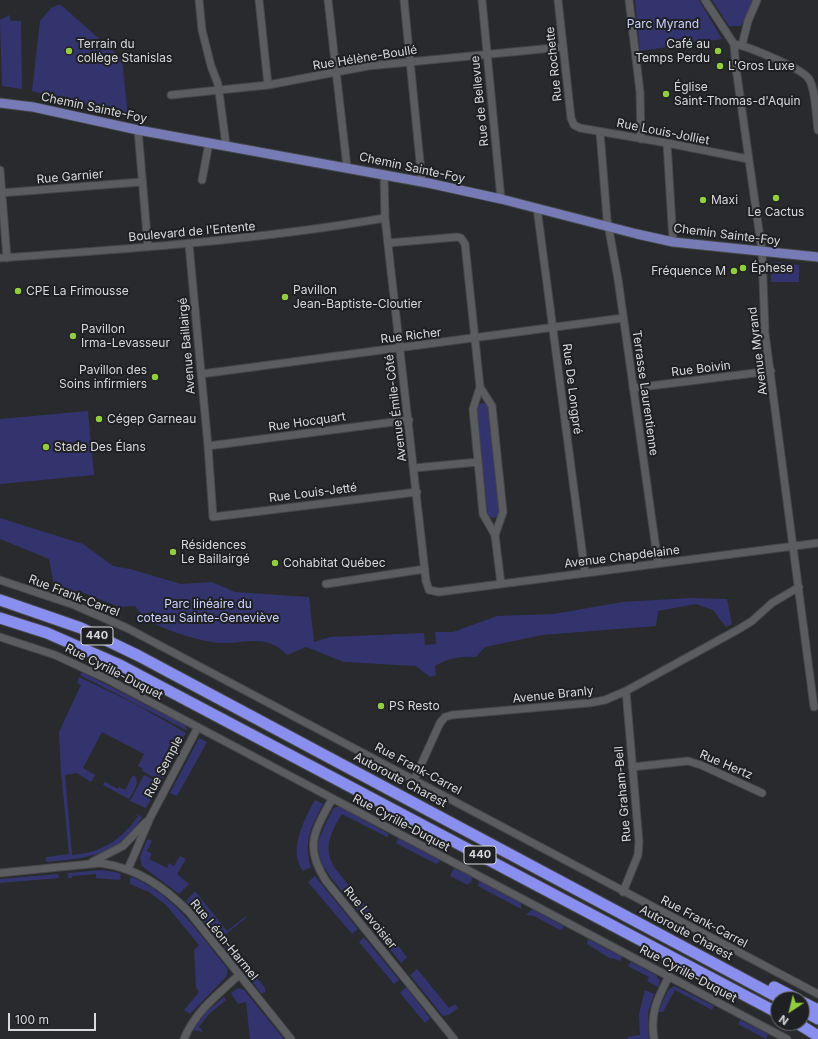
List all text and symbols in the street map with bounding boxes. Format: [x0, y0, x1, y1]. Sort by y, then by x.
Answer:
park label: Parc Myrand [627, 17, 699, 31]
street label: Rue Rochette [543, 26, 565, 102]
place label: Terrain du collège Stanislas [77, 37, 172, 65]
place label: Café au Temps Perdu [635, 37, 710, 65]
street label: Rue Hélène-Boullé [312, 43, 418, 73]
marker: Terrain du collège Stanislas [64, 46, 74, 56]
marker: Café au Temps Perdu [713, 46, 723, 56]
street label: Rue de Bellevue [468, 55, 492, 147]
place label: L'Gros Luxe [728, 59, 795, 73]
marker: L'Gros Luxe [715, 61, 725, 71]
place label: Église Saint-Thomas-d'Aquin [674, 80, 801, 108]
marker: Église Saint-Thomas-d'Aquin [661, 89, 671, 99]
street label: Chemin Sainte-Foy [40, 90, 148, 126]
street label: Rue Louis-Jolliet [615, 116, 711, 148]
street label: Chemin Sainte-Foy [358, 150, 466, 186]
street label: Rue Garnier [36, 167, 104, 187]
place label: Maxi [711, 193, 738, 207]
marker: Le Cactus [771, 193, 781, 203]
marker: Maxi [698, 195, 708, 205]
place label: Le Cactus [748, 205, 804, 219]
street label: Boulevard de l'Entente [128, 219, 256, 245]
street label: Chemin Sainte-Foy [673, 221, 781, 249]
place label: Éphese [751, 261, 793, 275]
marker: Éphese [738, 263, 748, 273]
place label: Fréquence M [651, 264, 726, 278]
marker: Fréquence M [729, 266, 739, 276]
place label: Pavillon Jean-Baptiste-Cloutier [293, 283, 422, 311]
place label: CPE La Frimousse [26, 284, 129, 298]
marker: CPE La Frimousse [13, 286, 23, 296]
marker: Pavillon Jean-Baptiste-Cloutier [280, 292, 290, 302]
street label: Avenue Baillairgé [176, 297, 198, 395]
street label: Avenue Myrand [745, 306, 771, 396]
place label: Pavillon Irma-Levasseur [81, 322, 170, 350]
street label: Rue Richer [380, 325, 442, 347]
street label: Terrasse Laurentienne [629, 329, 661, 457]
marker: Pavillon Irma-Levasseur [68, 331, 78, 341]
street label: Rue De Longpré [559, 343, 585, 435]
street label: Avenue Émile-Côté [382, 353, 410, 463]
street label: Rue Boivin [670, 358, 732, 380]
place label: Pavillon des Soins infirmiers [59, 363, 147, 391]
marker: Pavillon des Soins infirmiers [150, 372, 160, 382]
street label: Rue Hocquart [267, 409, 347, 435]
place label: Cégep Garneau [107, 412, 196, 426]
marker: Cégep Garneau [94, 414, 104, 424]
place label: Stade Des Élans [54, 440, 146, 454]
marker: Stade Des Élans [41, 442, 51, 452]
street label: Rue Louis-Jetté [268, 480, 358, 506]
place label: Résidences Le Baillairgé [181, 538, 250, 566]
street label: Avenue Chapdelaine [563, 543, 681, 571]
marker: Résidences Le Baillairgé [168, 547, 178, 557]
place label: Cohabitat Québec [283, 556, 386, 570]
marker: Cohabitat Québec [270, 558, 280, 568]
street label: Rue Frank-Carrel [26, 572, 122, 620]
park label: Parc linéaire du coteau Sainte-Geneviève [137, 597, 279, 625]
road number: 440 [81, 627, 113, 645]
street label: Rue Cyrille-Duquet [63, 641, 165, 703]
street label: Avenue Branly [512, 684, 594, 706]
place label: PS Resto [389, 699, 440, 713]
marker: PS Resto [376, 701, 386, 711]
street label: Rue Semple [142, 734, 186, 800]
street label: Rue Frank-Carrel [372, 740, 464, 798]
street label: Rue Graham-Bell [612, 746, 634, 842]
street label: Rue Hertz [697, 747, 755, 783]
street label: Autoroute Charest [351, 749, 449, 811]
street label: Rue Cyrille-Duquet [350, 791, 452, 855]
road number: 440 [464, 846, 496, 864]
street label: Rue Lavoisier [341, 884, 399, 952]
street label: Rue Frank-Carrel [658, 893, 750, 951]
street label: Rue Léon-Harmel [187, 897, 261, 983]
street label: Autoroute Charest [637, 902, 735, 964]
street label: Rue Cyrille-Duquet [637, 942, 739, 1006]
north arrow [770, 991, 810, 1031]
scale bar [10, 1005, 98, 1031]
text: 100 m [15, 1012, 49, 1027]
text: N [776, 1012, 791, 1028]

